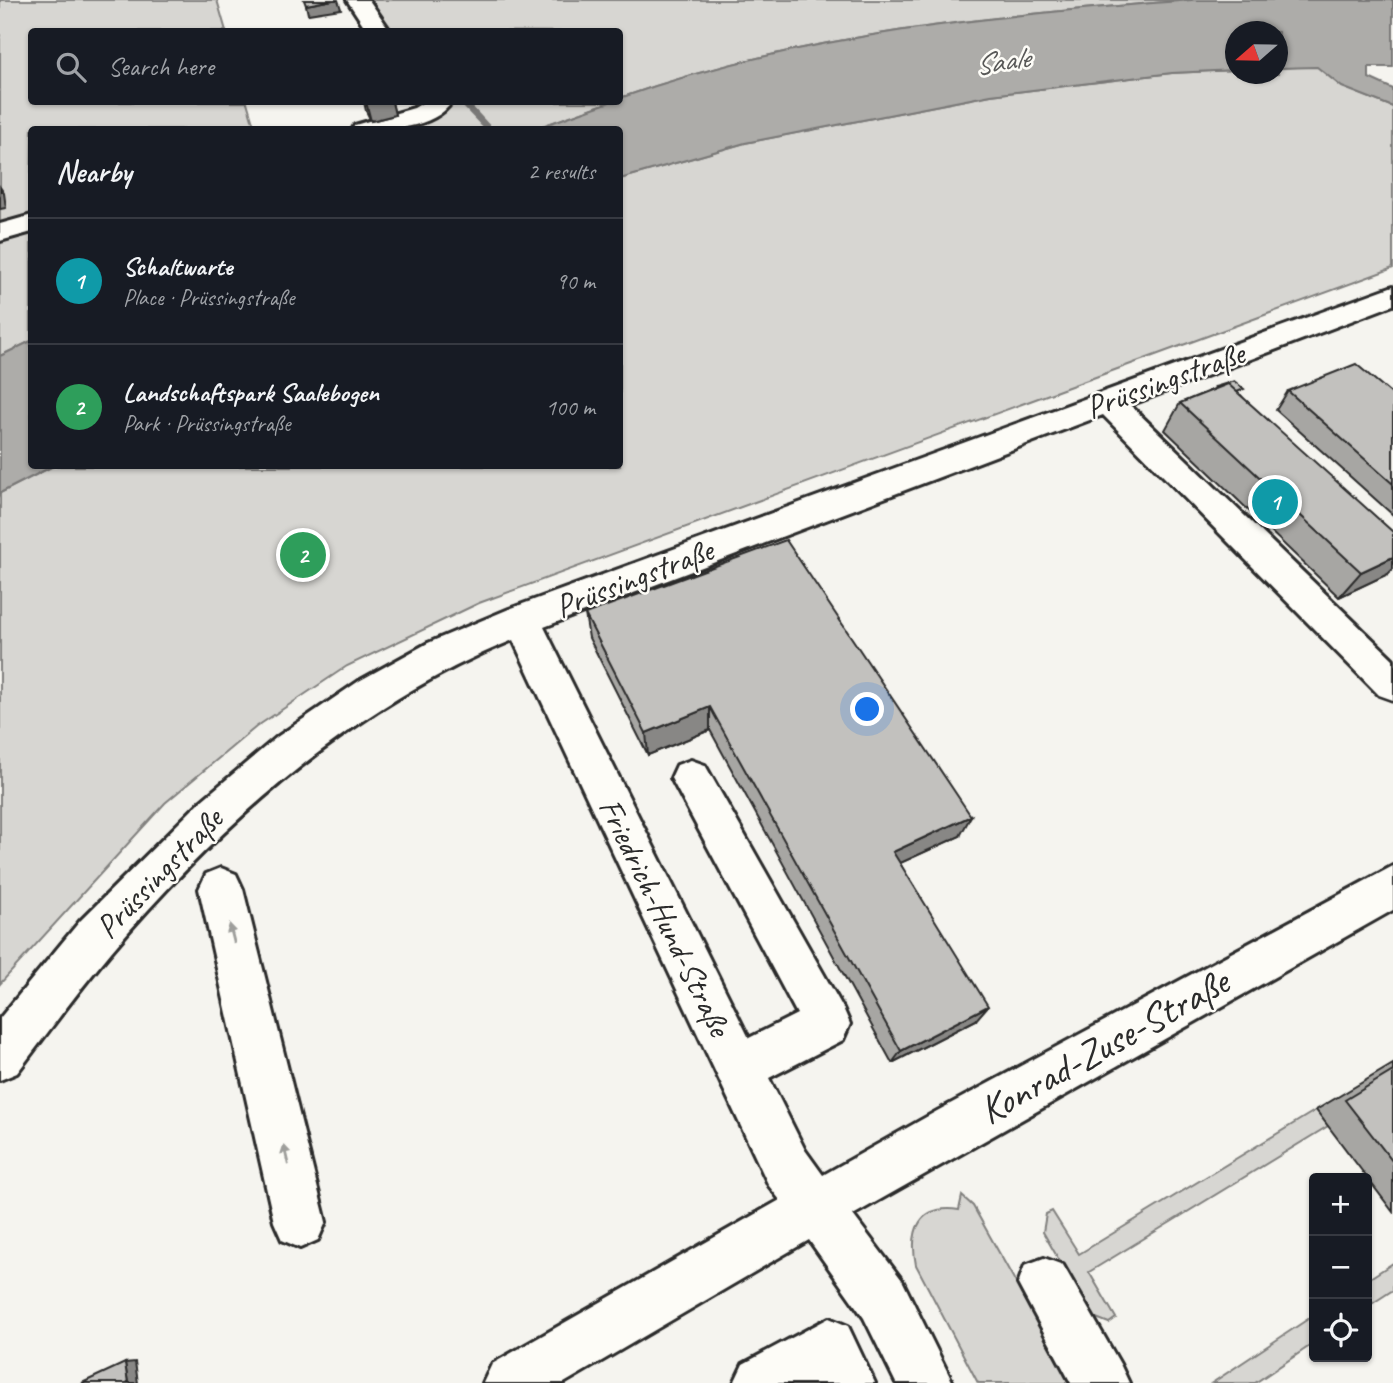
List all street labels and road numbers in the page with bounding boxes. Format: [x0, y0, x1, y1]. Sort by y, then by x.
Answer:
street label: Prüssingstraße [1080, 331, 1252, 428]
street label: Prüssingstraße [549, 528, 721, 627]
street label: Friedrich-Hund-Straße [589, 791, 742, 1045]
street label: Prüssingstraße [86, 797, 233, 947]
street label: Konrad-Zuse-Straße [970, 955, 1240, 1135]

